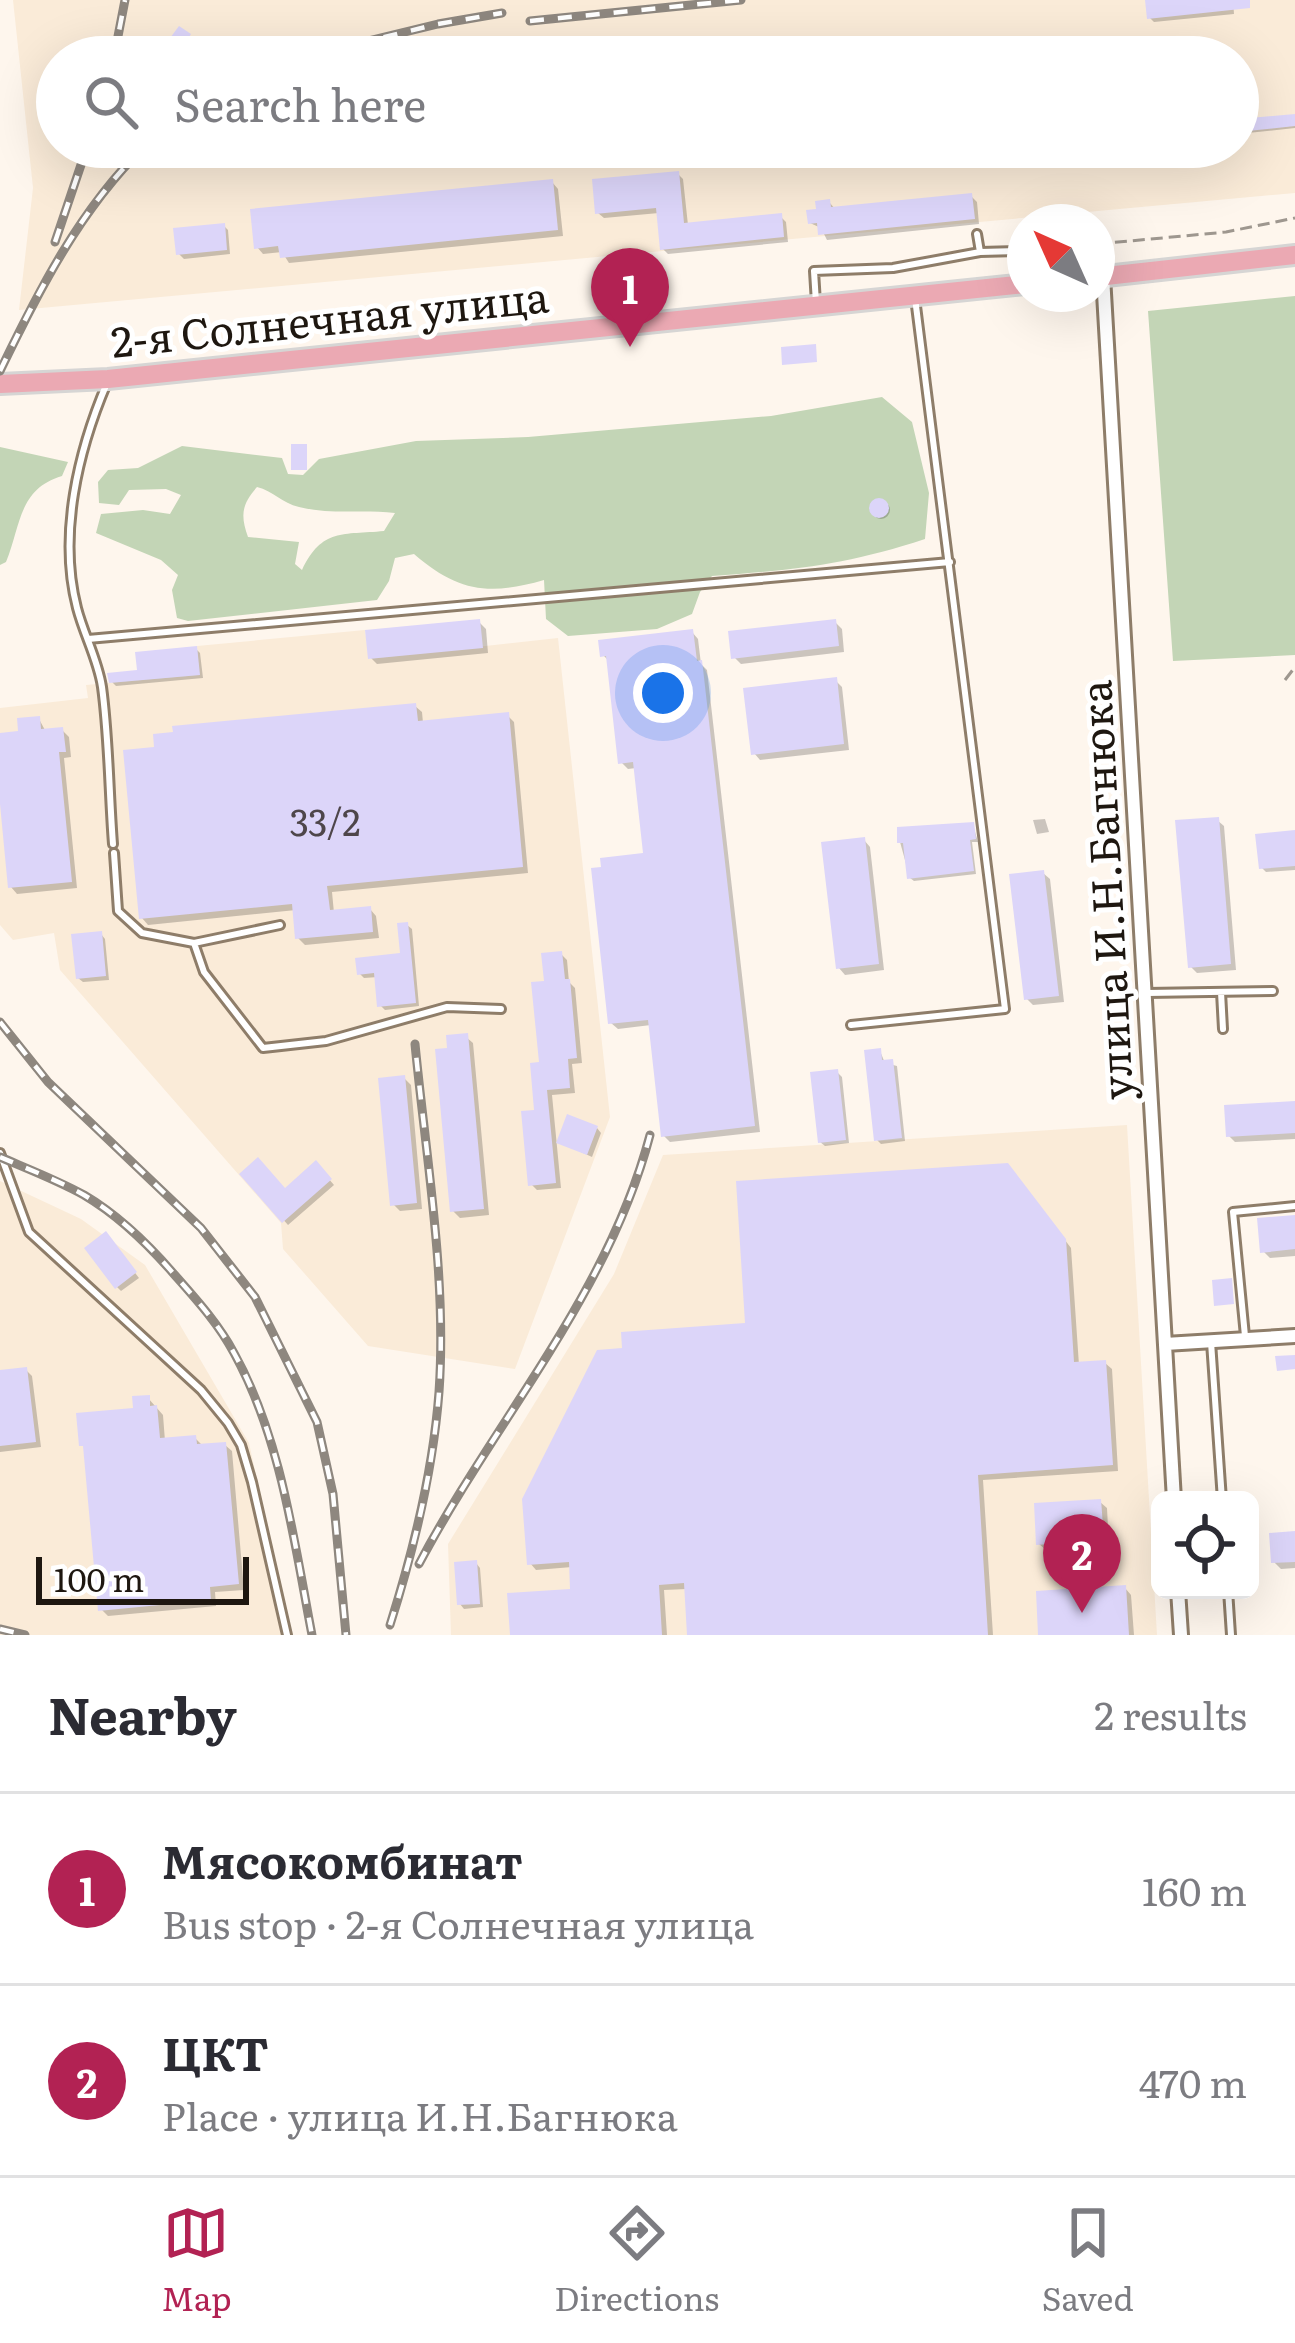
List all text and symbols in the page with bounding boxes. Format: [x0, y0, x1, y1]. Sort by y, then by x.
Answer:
search box [36, 36, 1259, 168]
icon: search [78, 69, 144, 135]
text: Search here [174, 69, 426, 136]
north arrow [1007, 204, 1115, 312]
pin: 1 [591, 248, 669, 347]
street label: 2-я Солнечная улица [108, 263, 552, 371]
your location [633, 663, 693, 723]
street label: улица И.Н.Багнюка [1062, 678, 1146, 1102]
house number: 33/2 [290, 794, 360, 847]
map controls [1151, 1491, 1259, 1599]
button: locate [1151, 1491, 1259, 1599]
pin: 2 [1043, 1514, 1121, 1613]
scale bar [36, 1551, 249, 1604]
text: 100 m [54, 1553, 144, 1602]
text: Nearby [48, 1675, 237, 1751]
text: 2 results [1094, 1684, 1247, 1742]
text: Мясокомбинат [162, 1826, 523, 1893]
text: 1 [79, 1860, 95, 1918]
text: 160 m [1142, 1860, 1247, 1918]
text: Bus stop · 2-я Солнечная улица [162, 1893, 754, 1951]
text: ЦКТ [162, 2018, 269, 2085]
text: 2 [77, 2052, 97, 2110]
text: 470 m [1139, 2052, 1247, 2110]
text: Place · улица И.Н.Багнюка [162, 2085, 678, 2143]
tab: Map [161, 2200, 232, 2321]
tab: Directions [554, 2200, 719, 2321]
tab: Saved [1042, 2200, 1134, 2321]

